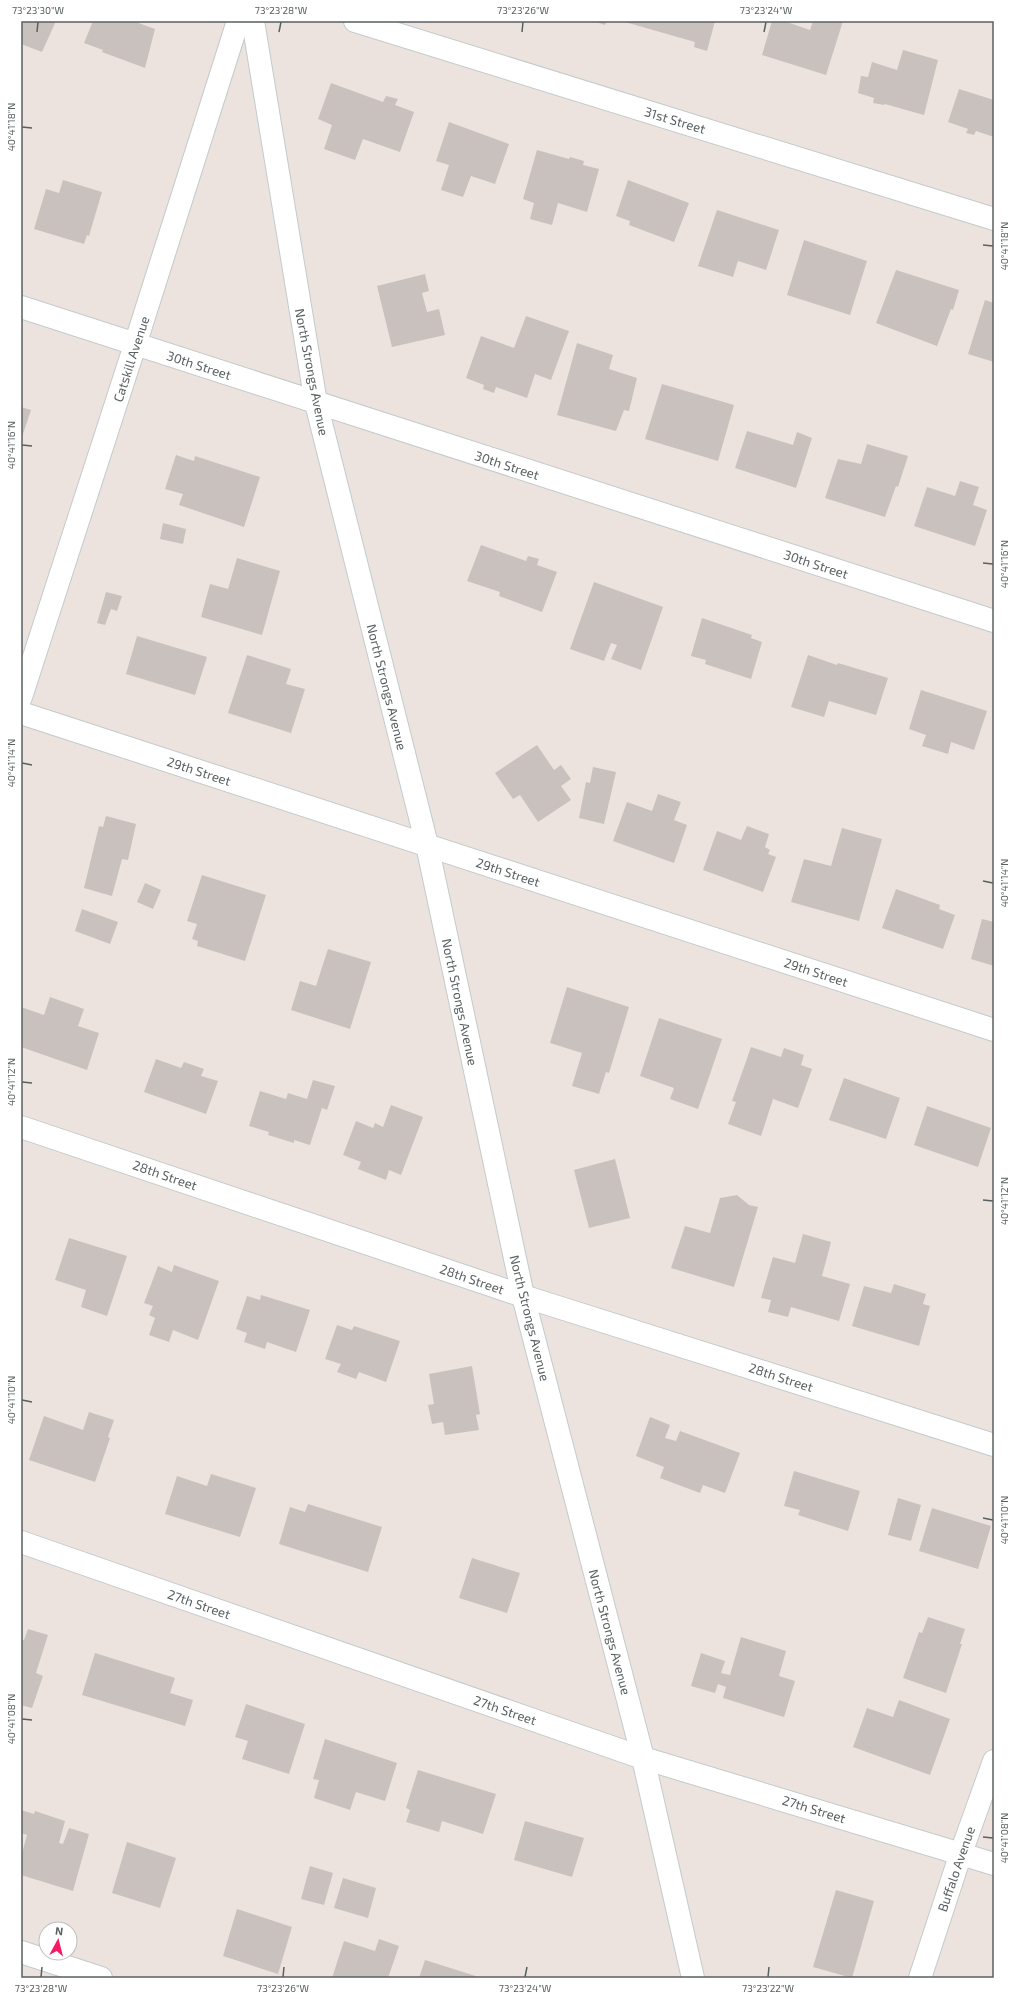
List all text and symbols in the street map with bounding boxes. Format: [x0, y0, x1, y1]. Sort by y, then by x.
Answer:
text: 73°23'30"W [12, 4, 65, 16]
text: 73°23'28"W [255, 4, 308, 16]
text: 73°23'26"W [497, 4, 549, 16]
text: 73°23'24"W [740, 4, 793, 16]
text: 40°41'18"N [5, 103, 17, 151]
street label: 31st Street [643, 103, 707, 137]
text: 40°41'18"N [998, 222, 1010, 270]
street label: North Strongs Avenue [292, 307, 332, 437]
street label: Catskill Avenue [110, 314, 152, 404]
street label: 30th Street [165, 347, 233, 383]
text: 40°41'16"N [5, 421, 17, 469]
street label: 30th Street [473, 447, 541, 483]
text: 40°41'16"N [998, 540, 1010, 588]
street label: 30th Street [782, 546, 850, 582]
street label: North Strongs Avenue [364, 622, 410, 752]
text: 40°41'14"N [5, 739, 17, 787]
street label: 29th Street [165, 753, 233, 789]
street label: 29th Street [474, 854, 542, 890]
text: 40°41'14"N [998, 859, 1010, 907]
street label: North Strongs Avenue [439, 937, 481, 1067]
street label: 29th Street [782, 954, 850, 990]
text: 40°41'12"N [5, 1058, 17, 1106]
street label: 28th Street [131, 1157, 199, 1193]
text: 40°41'12"N [998, 1177, 1010, 1225]
street label: North Strongs Avenue [507, 1253, 553, 1383]
street label: 28th Street [438, 1261, 506, 1297]
street label: 28th Street [747, 1359, 815, 1395]
text: 40°41'10"N [5, 1376, 17, 1424]
text: 40°41'10"N [998, 1496, 1010, 1544]
street label: North Strongs Avenue [586, 1567, 634, 1697]
street label: 27th Street [165, 1586, 233, 1622]
street label: 27th Street [471, 1692, 539, 1728]
text: 40°41'08"N [5, 1694, 17, 1744]
street label: 27th Street [780, 1792, 848, 1826]
text: 40°41'08"N [998, 1813, 1010, 1863]
street label: Buffalo Avenue [934, 1824, 978, 1914]
north arrow [38, 1921, 78, 1961]
text: N [55, 1924, 64, 1938]
text: 73°23'28"W [15, 1982, 68, 1994]
text: 73°23'26"W [257, 1982, 309, 1994]
text: 73°23'24"W [499, 1982, 552, 1994]
text: 73°23'22"W [742, 1982, 794, 1994]

